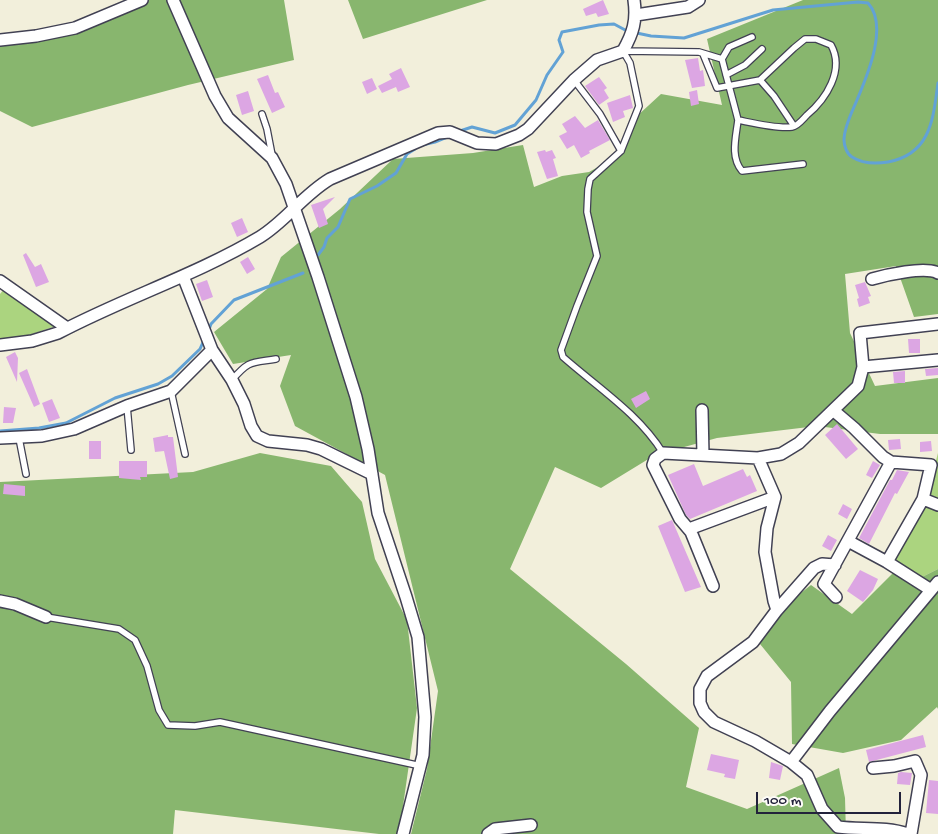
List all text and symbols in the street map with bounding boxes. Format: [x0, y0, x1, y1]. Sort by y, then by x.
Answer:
scale bar [758, 782, 903, 814]
text: 100 m [764, 792, 801, 810]

